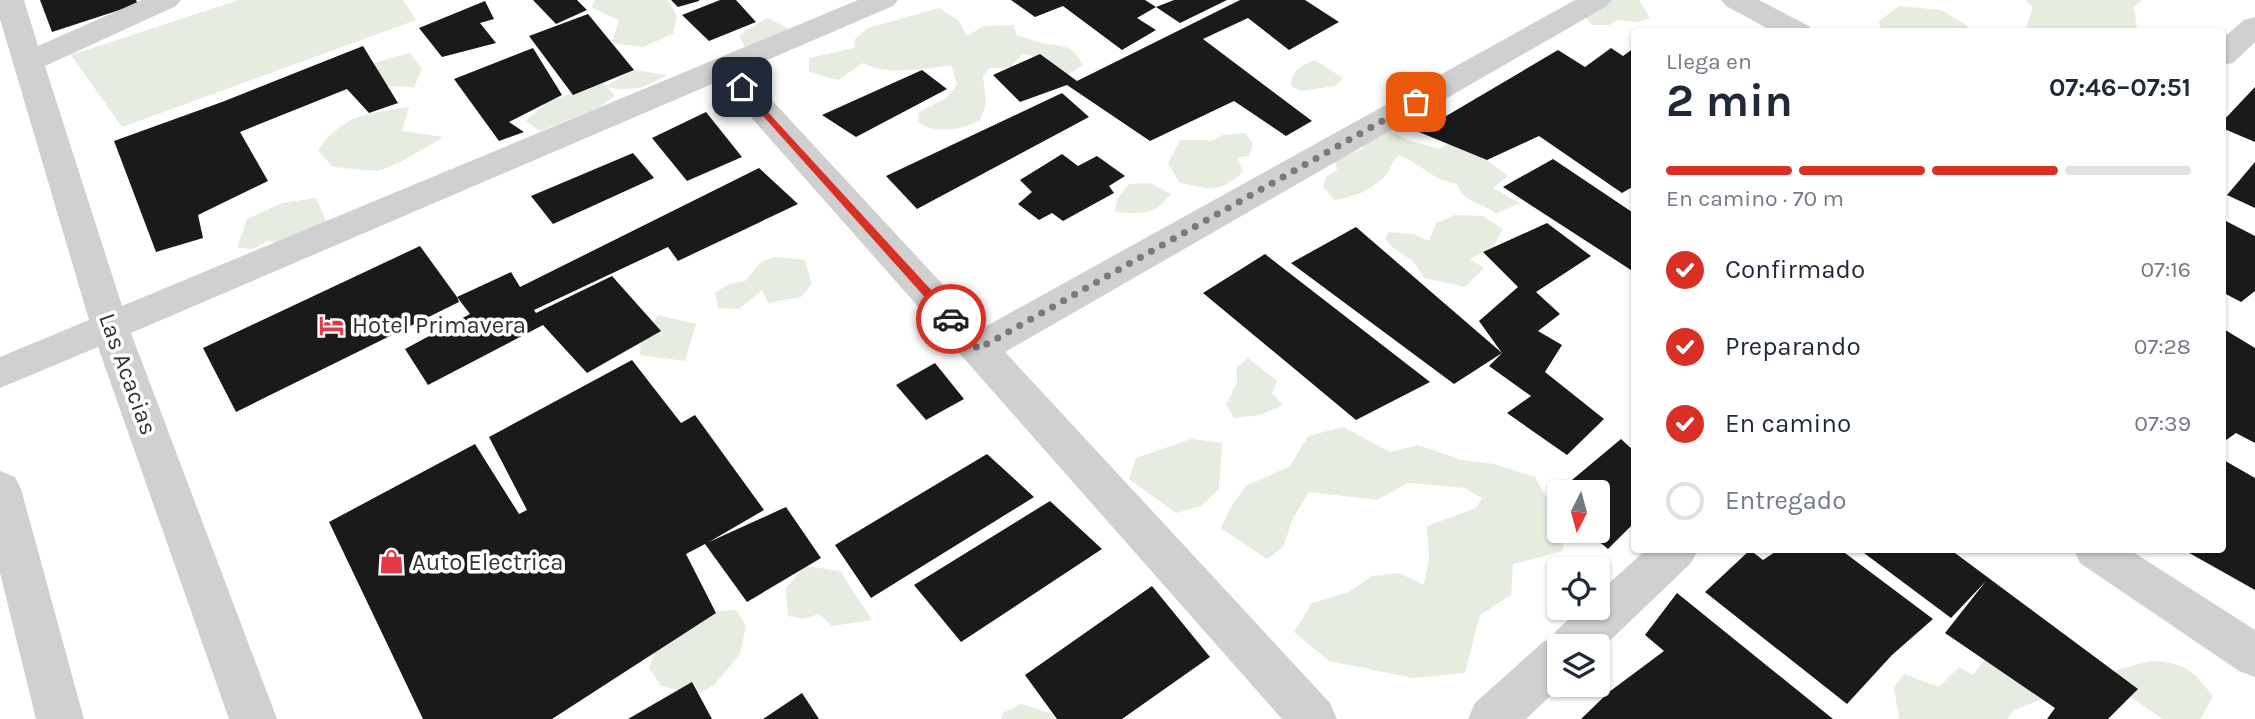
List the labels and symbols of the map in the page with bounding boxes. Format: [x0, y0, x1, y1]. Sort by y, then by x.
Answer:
pin [712, 57, 772, 117]
pin [1386, 72, 1446, 132]
courier [916, 284, 986, 354]
street label: Las Acacias [93, 309, 163, 439]
hotel icon: Hotel Primavera [318, 311, 346, 339]
place label: Hotel Primavera [352, 311, 526, 339]
north arrow [1547, 480, 1610, 542]
shop icon: Auto Electrica [378, 548, 406, 576]
place label: Auto Electrica [412, 548, 564, 576]

